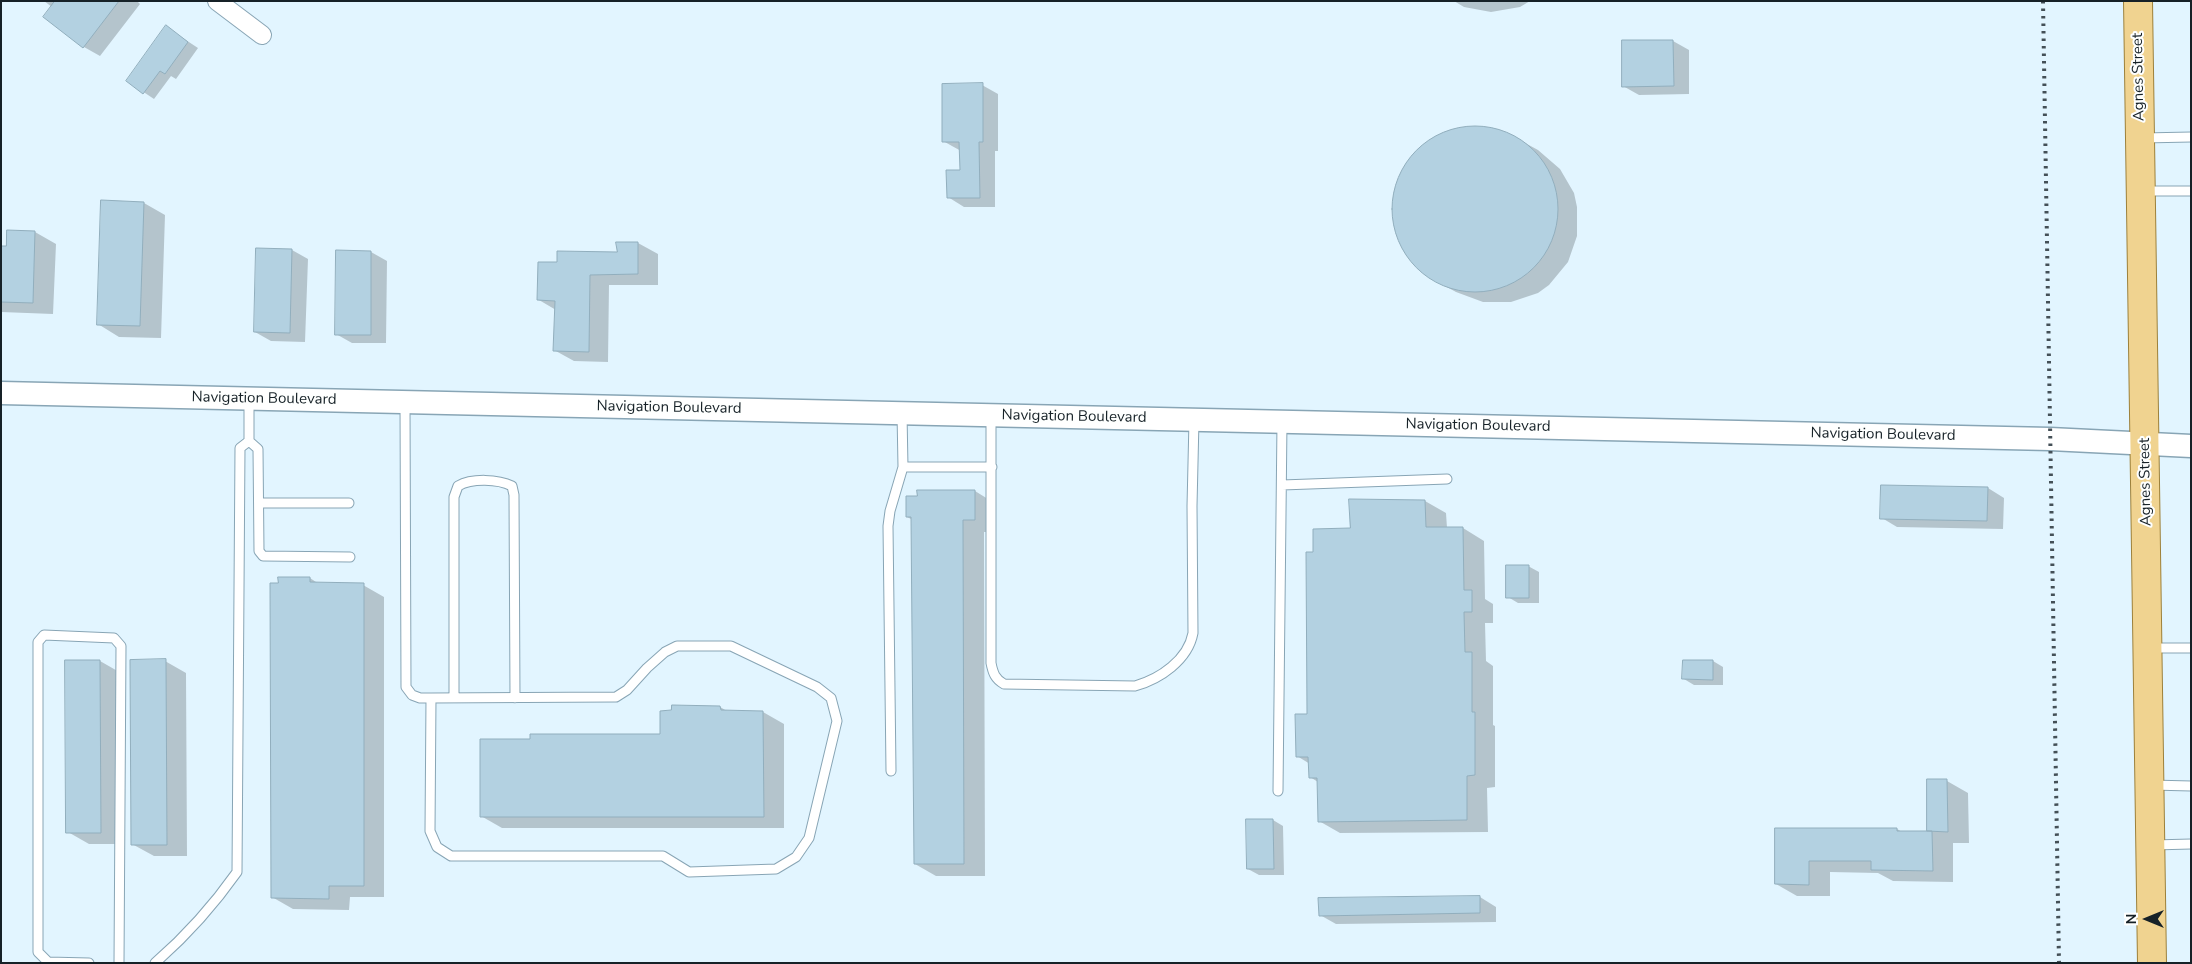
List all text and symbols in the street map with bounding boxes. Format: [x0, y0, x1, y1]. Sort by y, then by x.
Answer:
street label: Agnes Street [2129, 33, 2149, 121]
street label: Navigation Boulevard [191, 389, 337, 409]
street label: Navigation Boulevard [596, 398, 742, 418]
street label: Navigation Boulevard [1001, 407, 1147, 427]
street label: Navigation Boulevard [1405, 416, 1551, 436]
street label: Navigation Boulevard [1810, 425, 1956, 445]
street label: Agnes Street [2136, 438, 2156, 526]
north arrow [2122, 894, 2172, 944]
text: N [2122, 914, 2141, 924]

